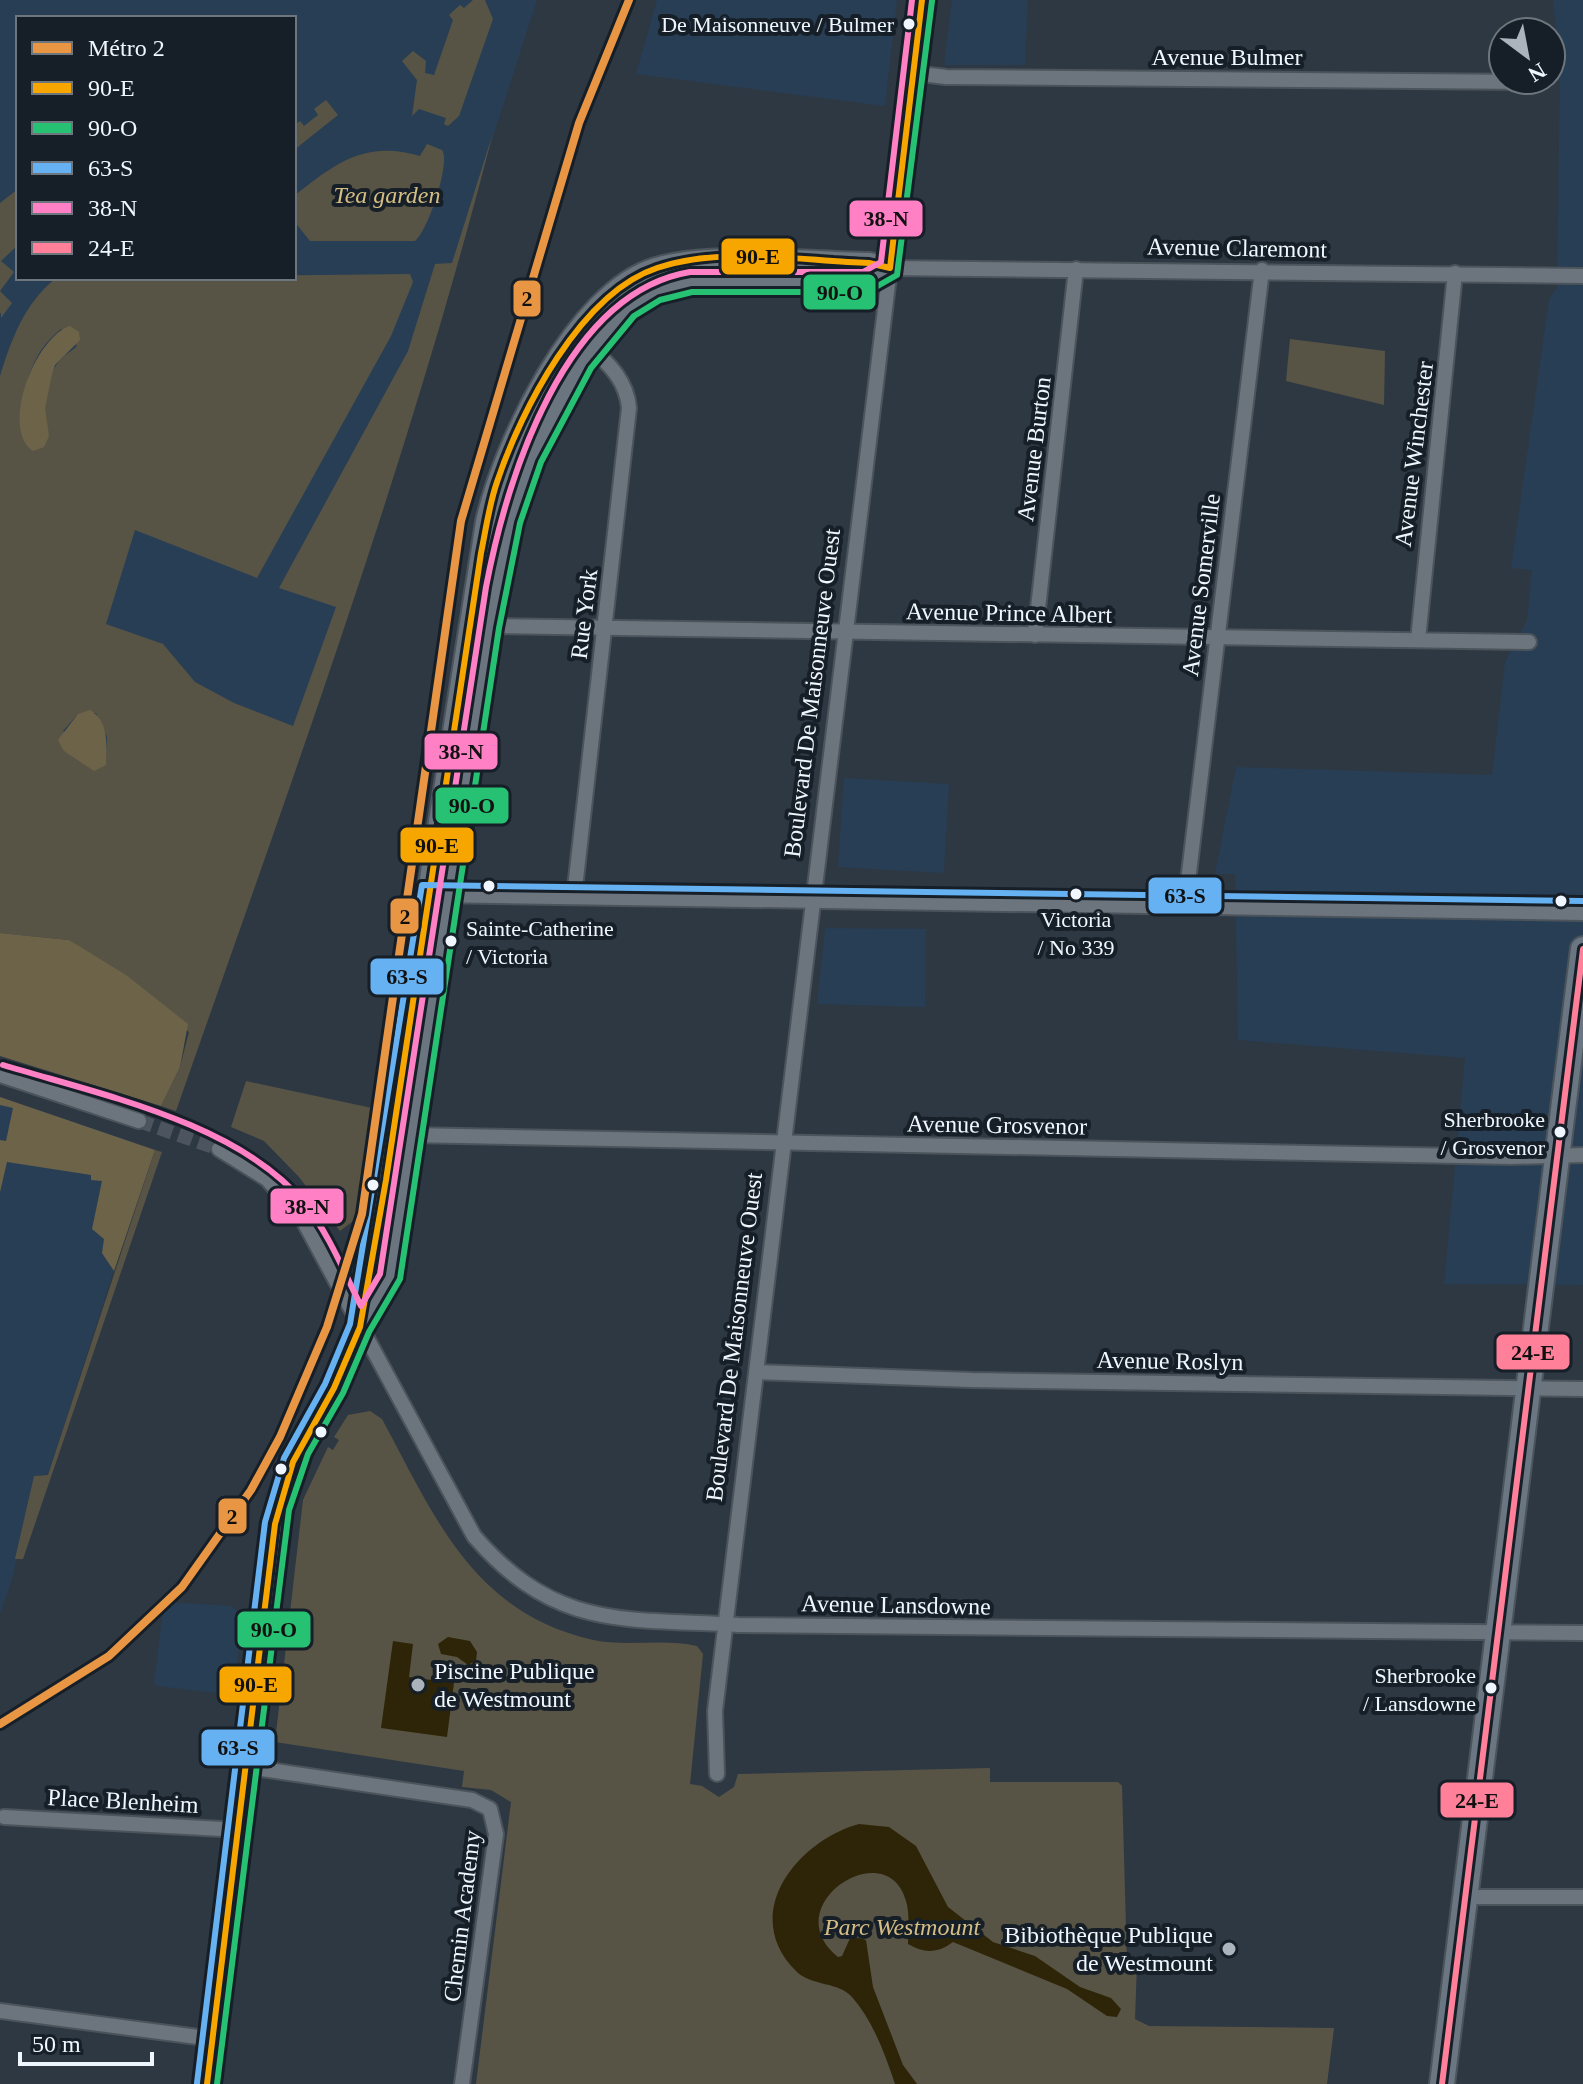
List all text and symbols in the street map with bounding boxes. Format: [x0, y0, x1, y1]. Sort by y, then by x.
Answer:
place label: De Maisonneuve / Bulmer [661, 12, 895, 37]
legend [16, 16, 296, 280]
marker: De Maisonneuve / Bulmer [901, 16, 917, 32]
north arrow [1487, 16, 1567, 96]
text: Métro 2 [88, 35, 165, 61]
street label: Avenue Bulmer [1152, 44, 1302, 70]
text: N [1524, 58, 1551, 87]
text: 90-E [88, 75, 135, 101]
text: 90-O [88, 115, 137, 141]
text: 63-S [88, 155, 133, 181]
park label: Tea garden [334, 182, 440, 208]
text: 38-N [88, 195, 137, 221]
line badge: 38-N [848, 199, 924, 238]
text: 38-N [863, 206, 909, 231]
street label: Avenue Claremont [1147, 233, 1328, 263]
text: 24-E [88, 235, 135, 261]
line badge: 90-E [720, 237, 796, 276]
text: 90-E [736, 244, 780, 269]
line badge: 90-O [802, 273, 877, 311]
line badge: 2 [512, 279, 542, 318]
text: 90-O [817, 280, 863, 305]
text: 2 [522, 286, 533, 311]
street label: Avenue Winchester [1390, 360, 1438, 548]
street label: Avenue Burton [1012, 375, 1056, 523]
street label: Avenue Somerville [1177, 492, 1225, 678]
street label: Boulevard De Maisonneuve Ouest [779, 527, 845, 859]
street label: Rue York [566, 567, 602, 661]
street label: Avenue Prince Albert [906, 598, 1113, 628]
line badge: 38-N [423, 732, 499, 771]
text: 38-N [438, 739, 484, 764]
line badge: 90-O [434, 786, 510, 825]
text: 90-O [449, 793, 495, 818]
line badge: 90-E [399, 826, 475, 864]
text: 90-E [415, 833, 459, 858]
line badge: 63-S [1147, 876, 1223, 915]
unlabelled marker [481, 878, 497, 894]
text: 63-S [1164, 883, 1206, 908]
marker: Victoria / No 339 [1068, 886, 1084, 902]
unlabelled marker [1553, 893, 1569, 909]
line badge: 2 [389, 897, 420, 935]
text: 2 [400, 904, 411, 929]
place label: Victoria / No 339 [1038, 907, 1115, 960]
place label: Sainte-Catherine / Victoria [466, 916, 614, 969]
marker: Sainte-Catherine / Victoria [443, 933, 459, 949]
line badge: 63-S [369, 957, 445, 996]
text: 63-S [386, 964, 428, 989]
place label: Sherbrooke / Grosvenor [1441, 1107, 1546, 1160]
street label: Avenue Grosvenor [907, 1110, 1087, 1140]
marker: Sherbrooke / Grosvenor [1552, 1124, 1568, 1140]
street label: Boulevard De Maisonneuve Ouest [701, 1171, 767, 1503]
unlabelled marker [365, 1177, 381, 1193]
line badge: 38-N [269, 1187, 345, 1225]
text: 38-N [284, 1194, 330, 1219]
line badge: 24-E [1495, 1333, 1571, 1371]
text: 24-E [1511, 1340, 1555, 1365]
street label: Avenue Roslyn [1096, 1347, 1244, 1375]
unlabelled marker [313, 1424, 329, 1440]
unlabelled marker [273, 1461, 289, 1477]
line badge: 2 [217, 1497, 248, 1535]
text: 2 [227, 1504, 238, 1529]
street label: Avenue Lansdowne [801, 1590, 991, 1620]
line badge: 90-O [236, 1610, 312, 1649]
text: 90-O [251, 1617, 297, 1642]
place label: Piscine Publique de Westmount [434, 1658, 595, 1712]
place label: Sherbrooke / Lansdowne [1363, 1663, 1476, 1716]
line badge: 90-E [218, 1665, 293, 1704]
text: 90-E [234, 1672, 278, 1697]
marker: Piscine Publique de Westmount [409, 1676, 427, 1694]
marker: Sherbrooke / Lansdowne [1483, 1680, 1499, 1696]
line badge: 63-S [200, 1728, 276, 1767]
text: 63-S [217, 1735, 259, 1760]
line badge: 24-E [1439, 1781, 1515, 1819]
street label: Place Blenheim [47, 1784, 200, 1818]
text: 24-E [1455, 1788, 1499, 1813]
street label: Chemin Academy [439, 1829, 485, 2003]
park label: Parc Westmount [823, 1914, 981, 1940]
place label: Bibiothèque Publique de Westmount [1004, 1922, 1213, 1976]
marker: Bibiothèque Publique de Westmount [1220, 1940, 1238, 1958]
scale bar [20, 2016, 152, 2066]
text: 50 m [32, 2031, 81, 2057]

